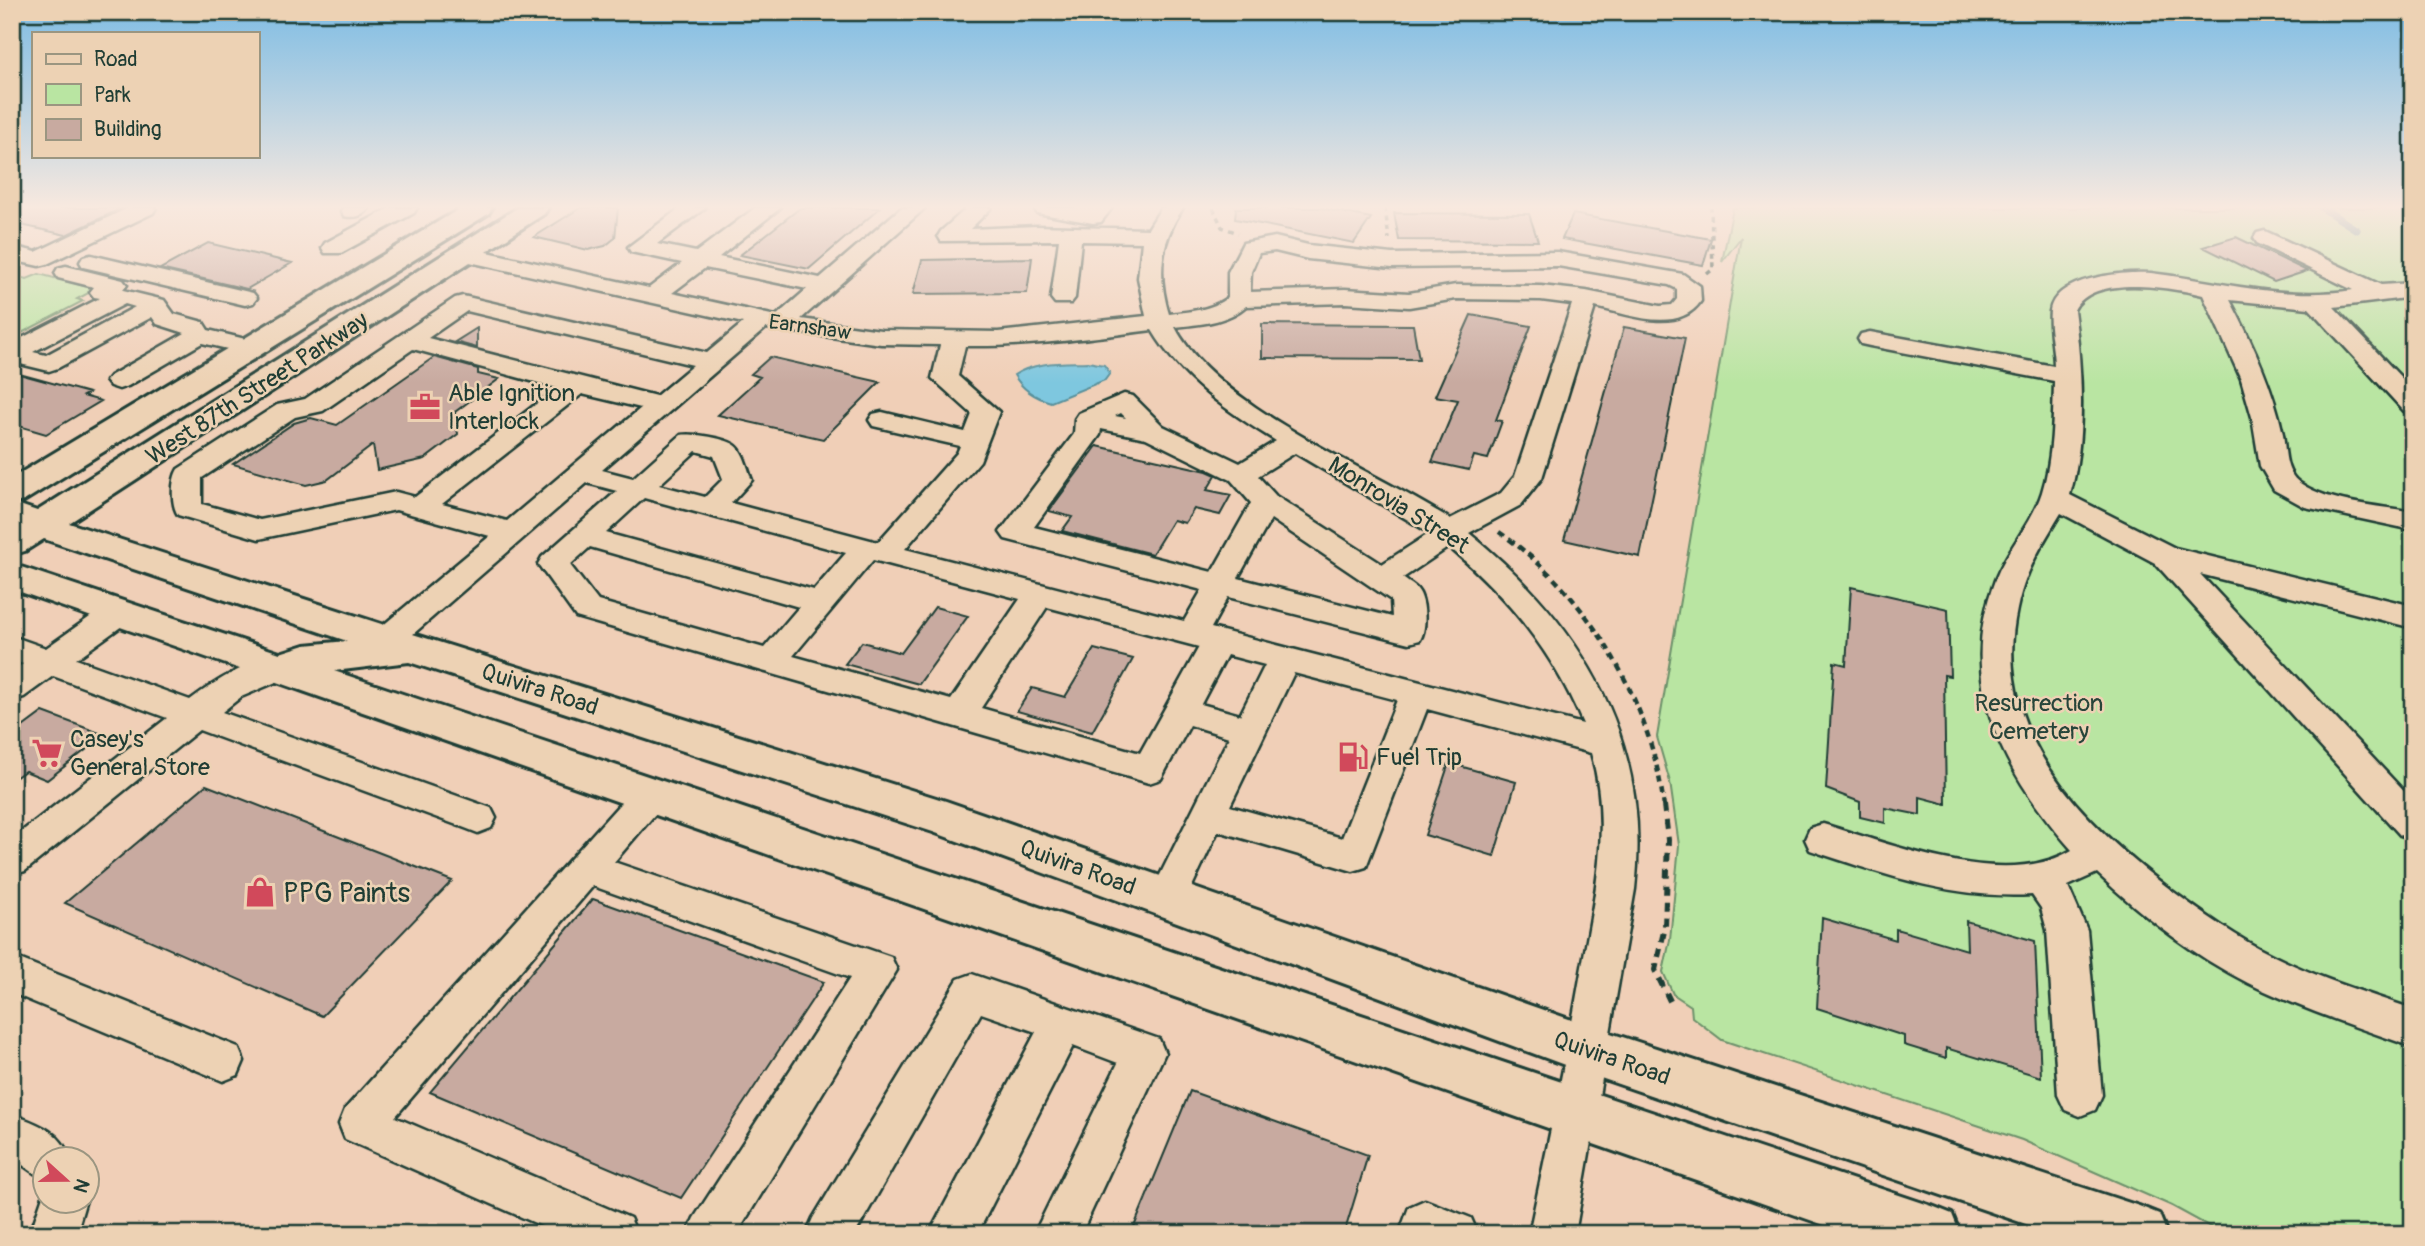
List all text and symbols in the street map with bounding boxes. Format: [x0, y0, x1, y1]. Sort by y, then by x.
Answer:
legend [32, 32, 259, 158]
text: Road [94, 46, 138, 73]
text: Park [94, 82, 131, 109]
text: Building [94, 116, 161, 143]
street label: West 87th Street Parkway [141, 306, 374, 471]
street label: Earnshaw [767, 308, 853, 347]
place label: Able Ignition Interlock [448, 379, 575, 436]
office icon: Able Ignition Interlock [408, 390, 442, 424]
street label: Monrovia Street [1323, 450, 1475, 561]
street label: Quivira Road [478, 657, 602, 722]
park label: Resurrection Cemetery [1975, 689, 2103, 746]
place label: Casey's General Store [70, 725, 210, 782]
supermarket icon: Casey's General Store [30, 736, 64, 770]
fuel station icon: Fuel Trip [1336, 740, 1370, 774]
place label: Fuel Trip [1376, 743, 1462, 772]
street label: Quivira Road [1016, 833, 1140, 902]
shop icon: PPG Paints [243, 875, 277, 909]
place label: PPG Paints [283, 876, 410, 911]
street label: Quivira Road [1550, 1025, 1674, 1092]
north arrow [32, 1144, 102, 1214]
text: N [67, 1175, 94, 1196]

